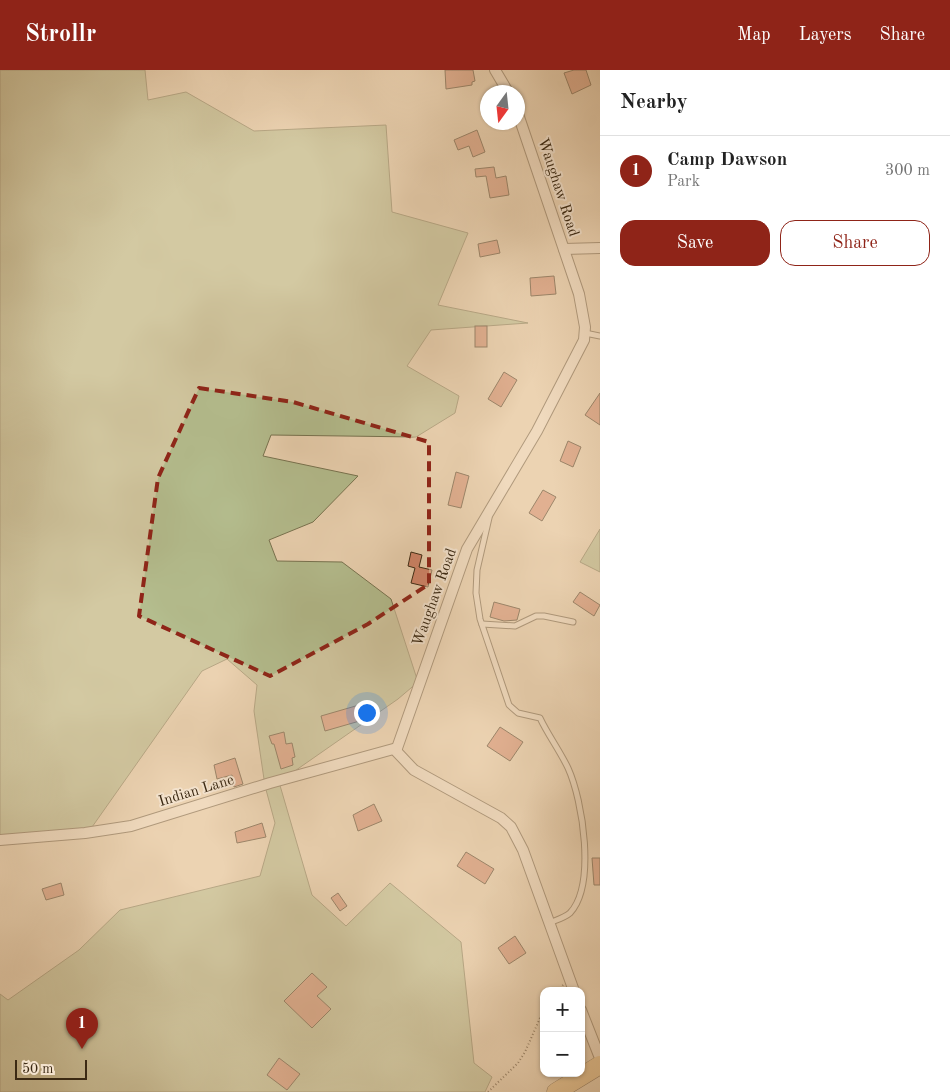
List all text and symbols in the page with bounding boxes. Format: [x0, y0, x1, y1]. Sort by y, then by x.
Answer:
text: Strollr [25, 23, 96, 47]
text: Map [737, 26, 771, 44]
text: Layers [799, 26, 851, 44]
text: Share [879, 26, 925, 44]
north arrow [480, 85, 525, 130]
text: Nearby [620, 92, 688, 113]
street label: Waughaw Road [535, 136, 581, 239]
text: Camp Dawson [667, 151, 787, 170]
text: 1 [631, 163, 641, 179]
text: 300 m [885, 163, 930, 179]
text: Park [667, 174, 700, 190]
button: Save [620, 220, 770, 266]
button: Share [780, 220, 930, 266]
street label: Waughaw Road [411, 546, 460, 648]
your location [354, 700, 380, 726]
street label: Indian Lane [157, 773, 236, 810]
map controls [540, 987, 585, 1077]
button: + [540, 987, 585, 1032]
pin: 1 [66, 1008, 98, 1049]
button: − [540, 1032, 585, 1077]
scale bar [15, 1057, 88, 1080]
text: 50 m [22, 1062, 53, 1076]

